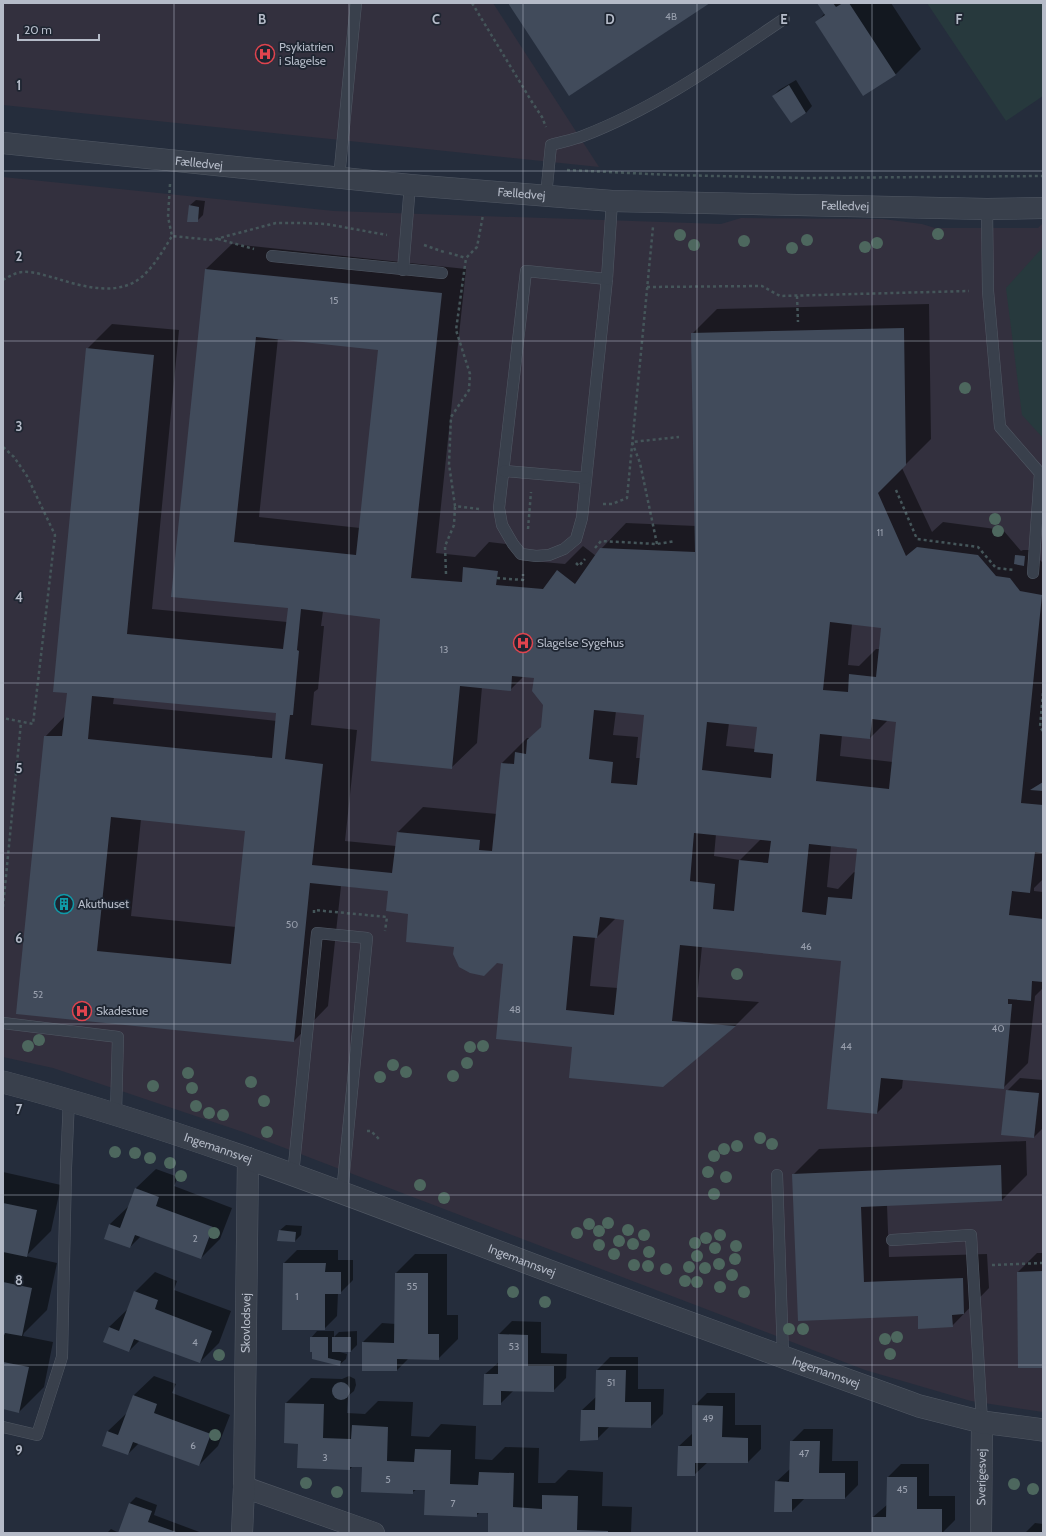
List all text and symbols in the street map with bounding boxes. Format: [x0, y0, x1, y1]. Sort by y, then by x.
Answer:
house number: 4B [665, 10, 677, 23]
text: B [258, 11, 266, 27]
text: C [432, 11, 440, 27]
text: D [605, 11, 615, 27]
text: E [780, 11, 788, 27]
text: F [956, 11, 963, 27]
scale bar [18, 16, 99, 42]
text: 20 m [24, 22, 52, 37]
place label: Psykiatrien i Slagelse [279, 39, 334, 68]
hospital icon: Psykiatrien i Slagelse [254, 43, 276, 65]
text: 1 [17, 77, 21, 93]
street label: Fælledvej [174, 153, 224, 173]
street label: Fælledvej [497, 184, 546, 203]
street label: Fælledvej [821, 197, 869, 213]
text: 2 [16, 248, 23, 264]
house number: 15 [330, 294, 338, 307]
text: 3 [15, 418, 23, 434]
house number: 11 [877, 526, 883, 539]
text: 4 [15, 589, 23, 605]
hospital icon: Slagelse Sygehus [512, 632, 534, 654]
place label: Slagelse Sygehus [537, 635, 624, 650]
house number: 13 [440, 643, 448, 656]
text: 5 [16, 760, 23, 776]
building icon: Akuthuset [53, 893, 75, 915]
place label: Akuthuset [78, 896, 129, 911]
house number: 50 [286, 918, 298, 931]
text: 6 [15, 930, 23, 946]
house number: 46 [800, 940, 812, 953]
house number: 52 [33, 988, 43, 1001]
hospital icon: Skadestue [71, 1000, 93, 1022]
place label: Skadestue [96, 1003, 148, 1018]
house number: 48 [509, 1003, 521, 1016]
house number: 40 [992, 1022, 1004, 1035]
house number: 44 [840, 1040, 852, 1053]
text: 7 [16, 1101, 23, 1117]
street label: Ingemannsvej [182, 1129, 254, 1166]
house number: 2 [192, 1232, 198, 1245]
street label: Ingemannsvej [486, 1241, 558, 1280]
text: 8 [15, 1272, 23, 1288]
house number: 55 [407, 1280, 417, 1293]
house number: 1 [295, 1290, 299, 1303]
street label: Skovlodsvej [238, 1293, 253, 1353]
house number: 4 [192, 1336, 198, 1349]
house number: 53 [509, 1340, 519, 1353]
street label: Ingemannsvej [790, 1353, 862, 1391]
house number: 51 [607, 1376, 615, 1389]
house number: 49 [702, 1412, 714, 1425]
house number: 6 [190, 1439, 196, 1452]
text: 9 [15, 1442, 23, 1458]
house number: 47 [799, 1447, 809, 1460]
street label: Sverigesvej [973, 1449, 989, 1505]
house number: 3 [322, 1451, 328, 1464]
house number: 5 [385, 1473, 391, 1486]
house number: 45 [896, 1483, 908, 1496]
house number: 7 [450, 1497, 456, 1510]

